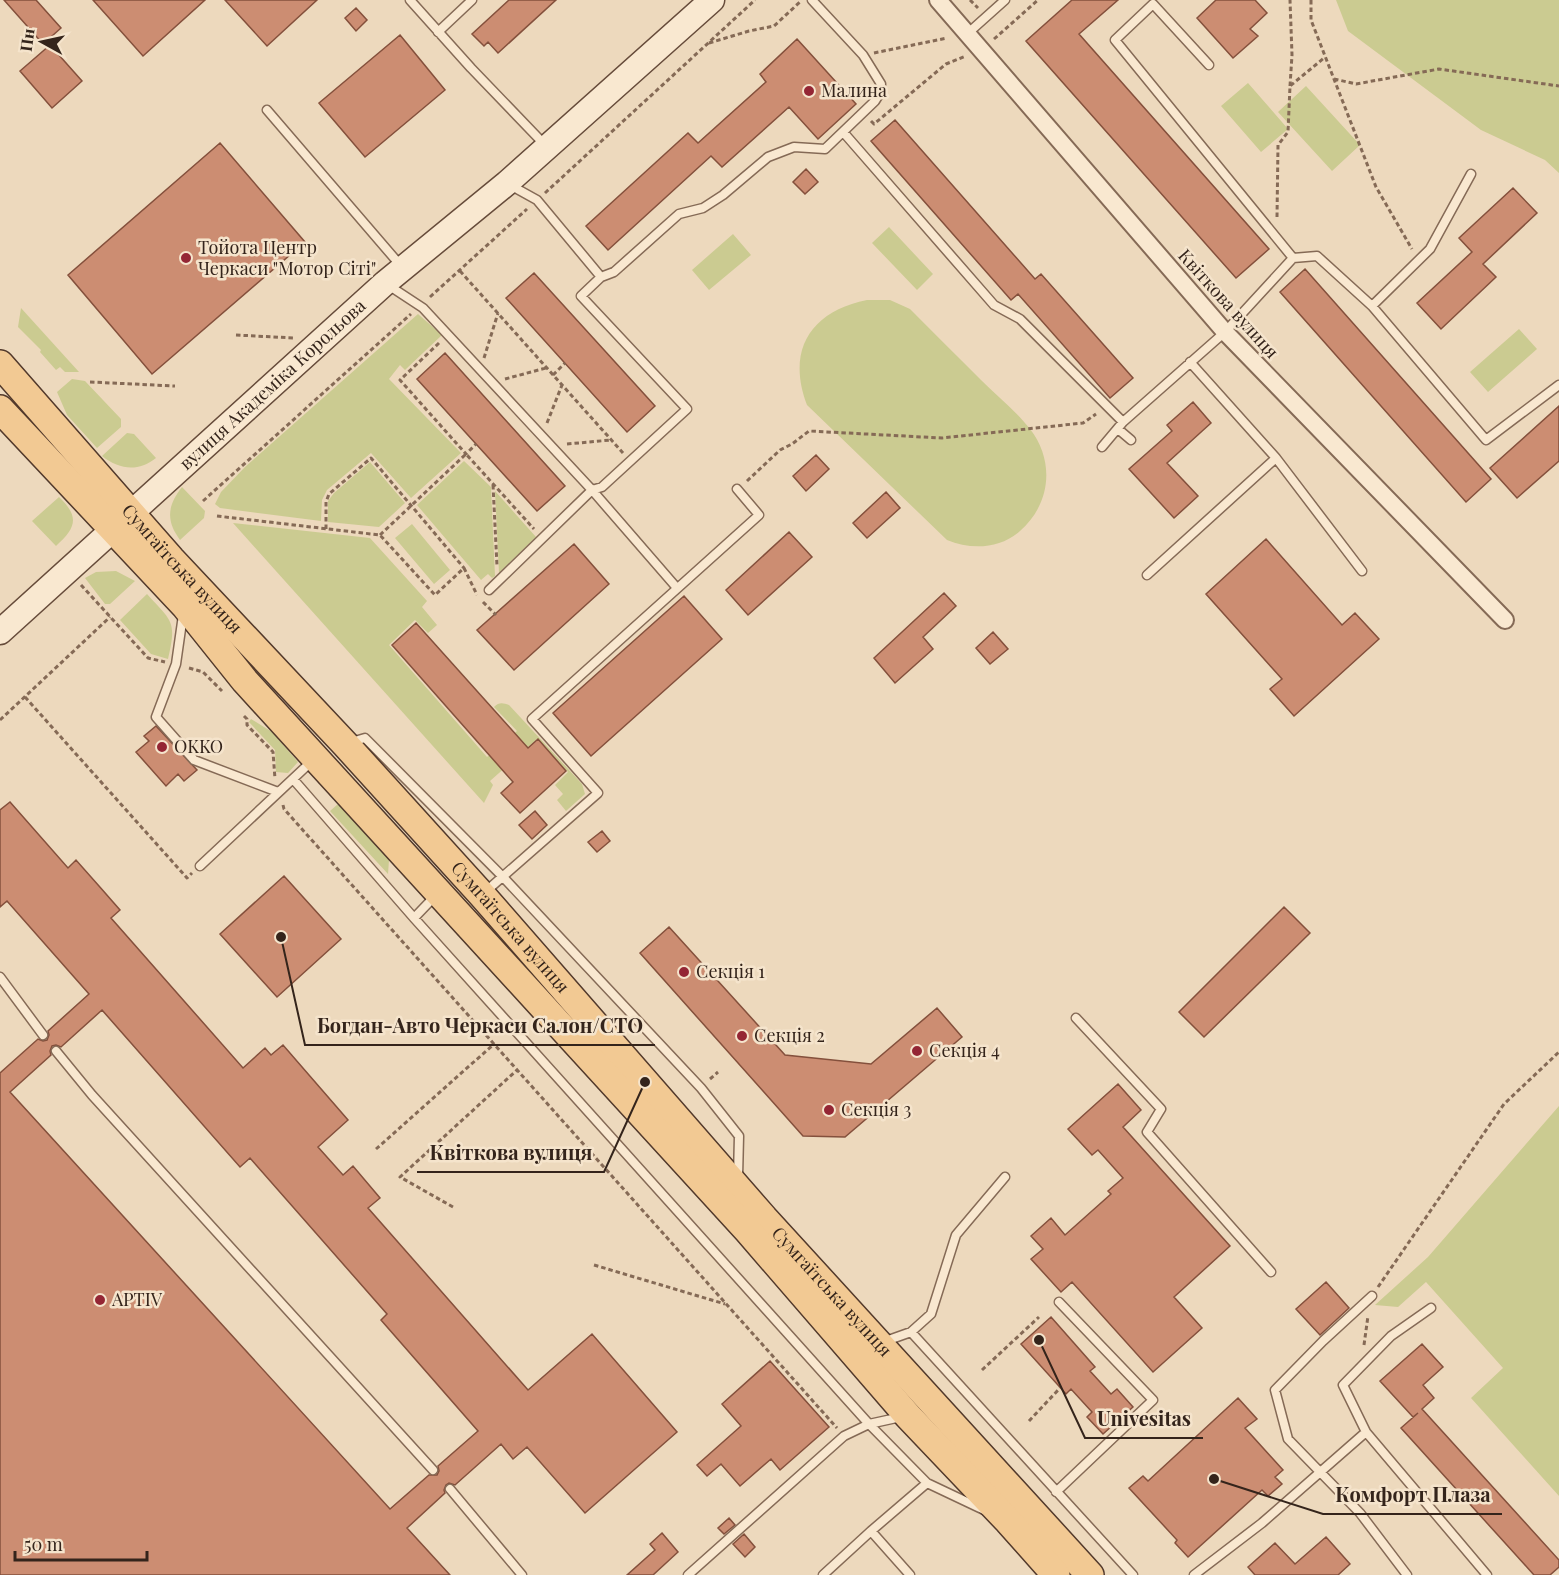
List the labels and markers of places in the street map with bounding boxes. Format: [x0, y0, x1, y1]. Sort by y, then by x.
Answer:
place label: Малина [821, 78, 887, 102]
marker: Малина [802, 84, 816, 98]
place label: Тойота Центр Черкаси "Мотор Сіті" [198, 235, 376, 280]
marker: Тойота Центр Черкаси "Мотор Сіті" [179, 251, 193, 265]
place label: OKKO [174, 734, 223, 758]
marker: OKKO [155, 740, 169, 754]
place label: Секція 1 [696, 959, 765, 983]
marker: Секція 1 [677, 965, 691, 979]
callout: Богдан-Авто Черкаси Салон/СТО [305, 1007, 655, 1045]
place label: Секція 2 [754, 1023, 825, 1047]
marker: Секція 2 [735, 1029, 749, 1043]
place label: Секція 4 [929, 1038, 1000, 1062]
marker: Секція 4 [910, 1044, 924, 1058]
place label: Секція 3 [841, 1097, 911, 1121]
marker: Секція 3 [822, 1103, 836, 1117]
callout: Квіткова вулиця [417, 1134, 604, 1172]
place label: APTIV [111, 1287, 163, 1311]
marker: APTIV [93, 1293, 107, 1307]
callout: Univesitas [1085, 1400, 1203, 1438]
callout: Комфорт Плаза [1323, 1476, 1502, 1514]

